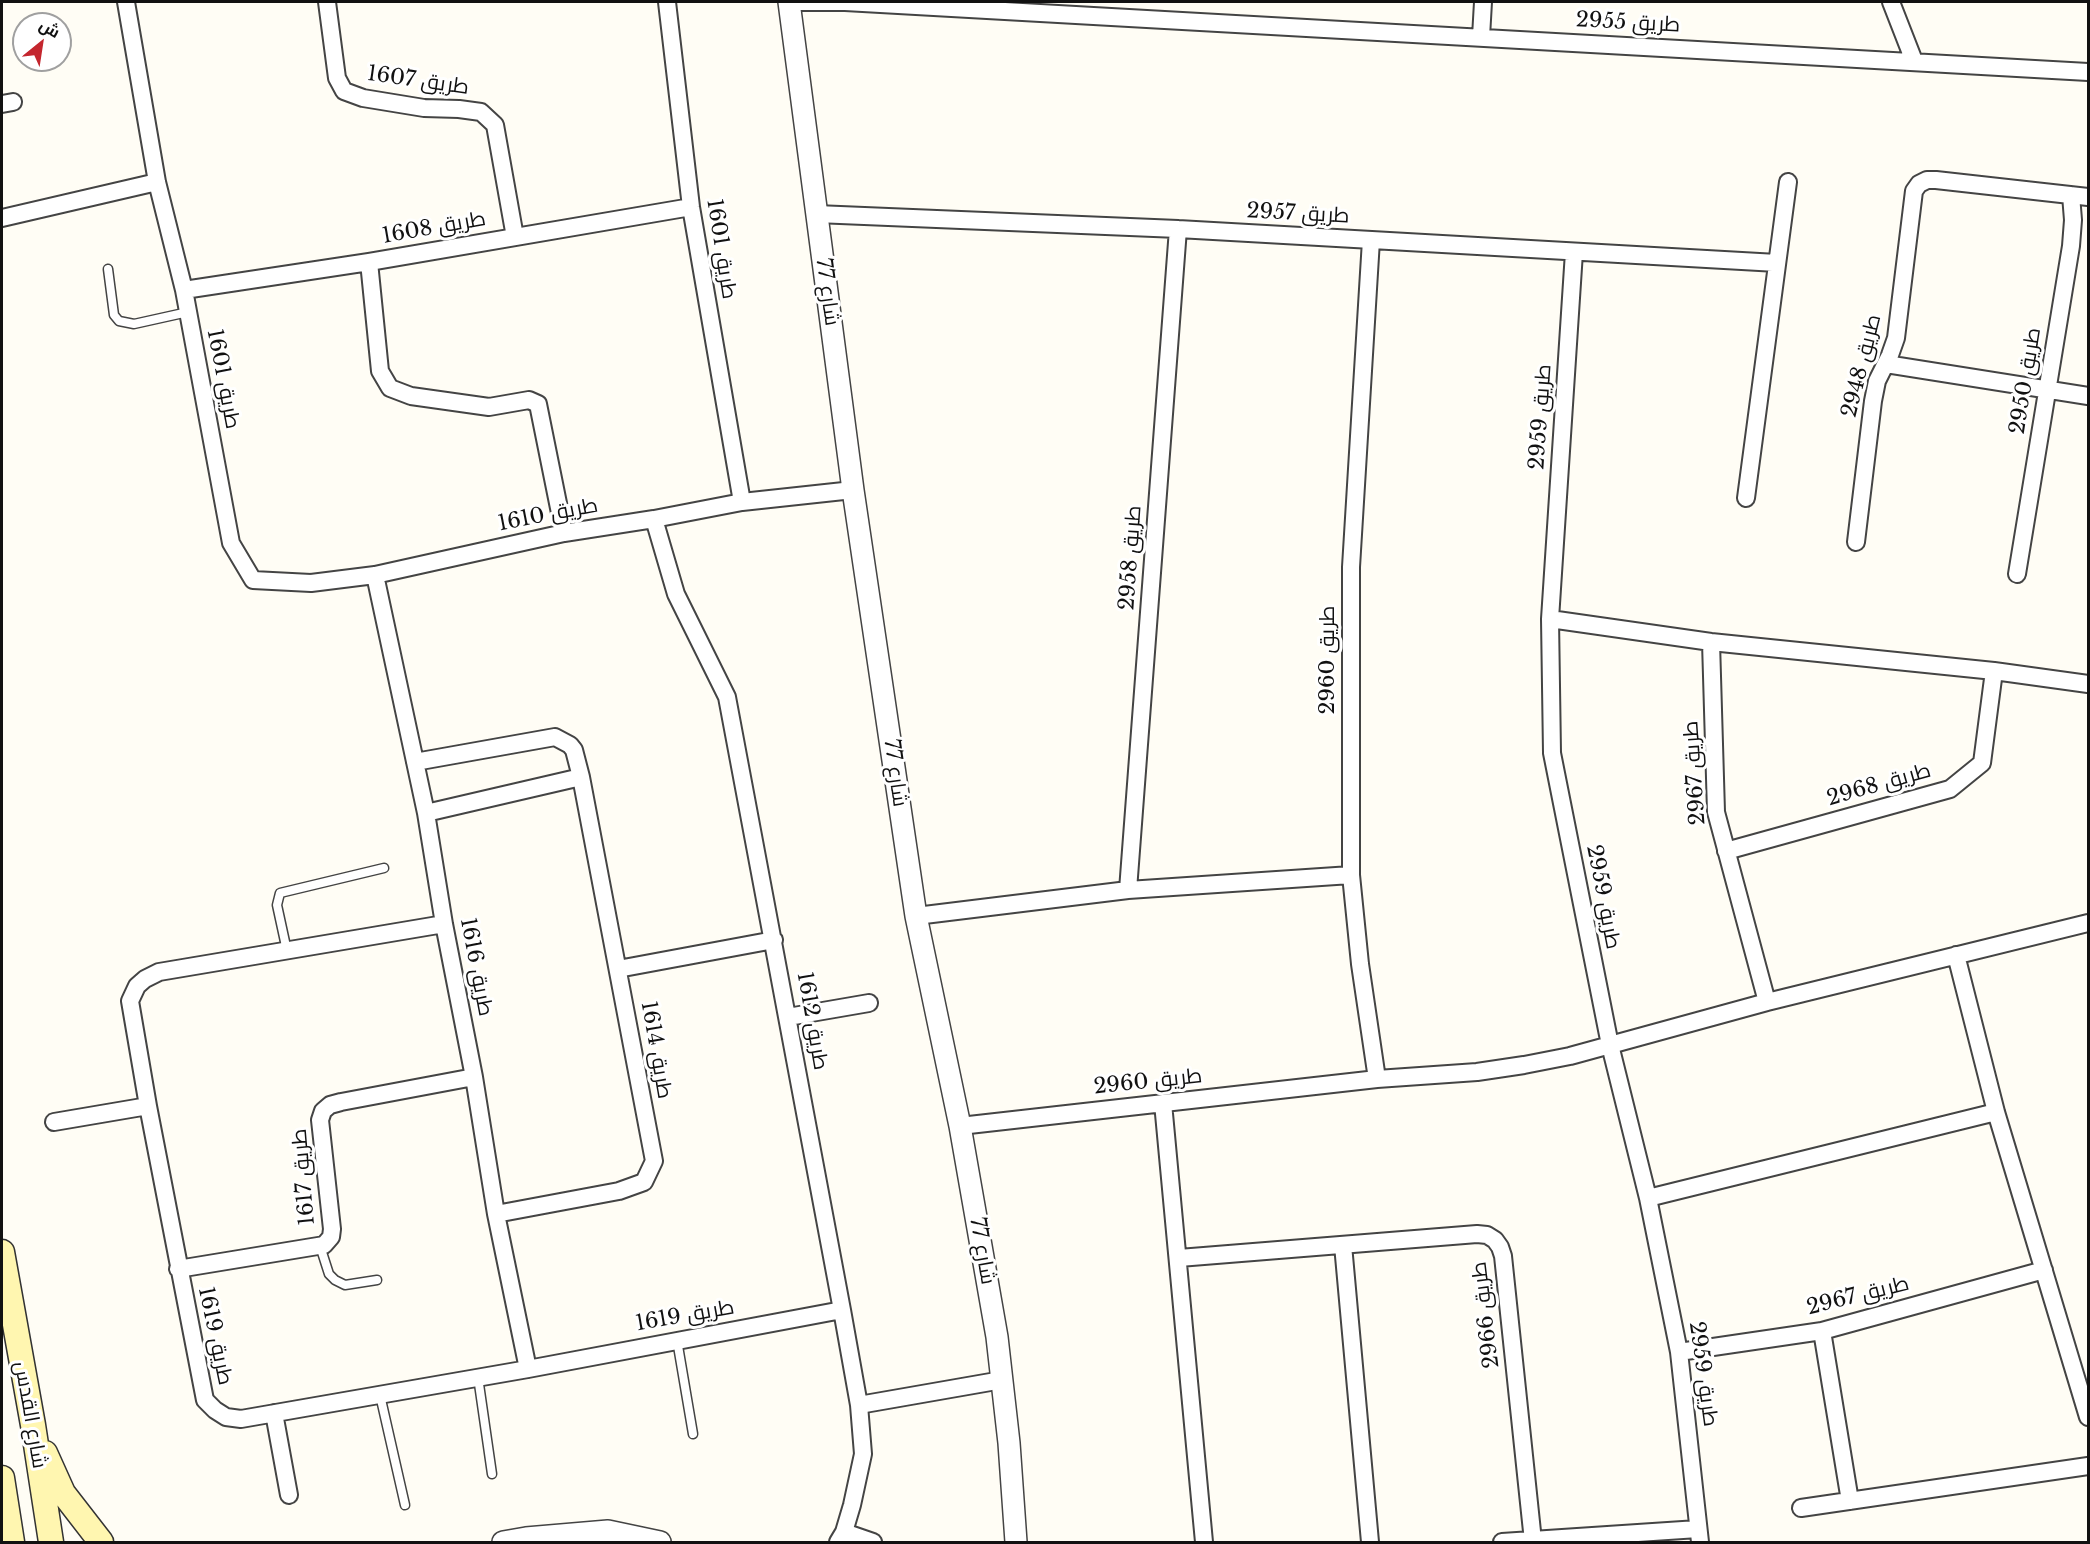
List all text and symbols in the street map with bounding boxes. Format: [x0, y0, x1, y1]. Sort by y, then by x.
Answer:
street label: طريق 2955 [1575, 8, 1681, 38]
north arrow [12, 12, 72, 72]
text: ش [36, 14, 64, 42]
street label: طريق 1607 [366, 61, 470, 101]
street label: طريق 1601 [701, 197, 741, 301]
street label: طريق 2957 [1246, 199, 1350, 229]
street label: طريق 1608 [380, 207, 488, 249]
street label: شارع 77 [810, 257, 844, 327]
street label: طريق 2948 [1837, 312, 1887, 420]
street label: طريق 2950 [2005, 326, 2047, 436]
street label: طريق 1601 [201, 327, 245, 431]
street label: طريق 2959 [1525, 363, 1557, 471]
street label: طريق 1610 [496, 493, 600, 537]
street label: طريق 2958 [1115, 505, 1147, 611]
street label: طريق 2960 [1315, 606, 1341, 714]
street label: طريق 2967 [1679, 720, 1711, 826]
street label: شارع 77 [878, 738, 912, 808]
street label: طريق 2968 [1824, 758, 1934, 812]
street label: طريق 2959 [1581, 843, 1625, 951]
street label: طريق 1616 [454, 916, 498, 1018]
street label: طريق 1612 [791, 970, 833, 1072]
street label: طريق 1614 [635, 999, 677, 1101]
street label: طريق 2960 [1093, 1064, 1203, 1100]
street label: طريق 1617 [287, 1128, 321, 1226]
street label: شارع 77 [964, 1215, 1000, 1287]
street label: طريق 2966 [1467, 1260, 1505, 1370]
street label: طريق 2967 [1804, 1271, 1912, 1321]
street label: طريق 1619 [192, 1285, 238, 1387]
street label: طريق 1619 [634, 1295, 736, 1337]
street label: طريق 2959 [1683, 1320, 1723, 1428]
street label: شارع القدس [8, 1360, 52, 1470]

